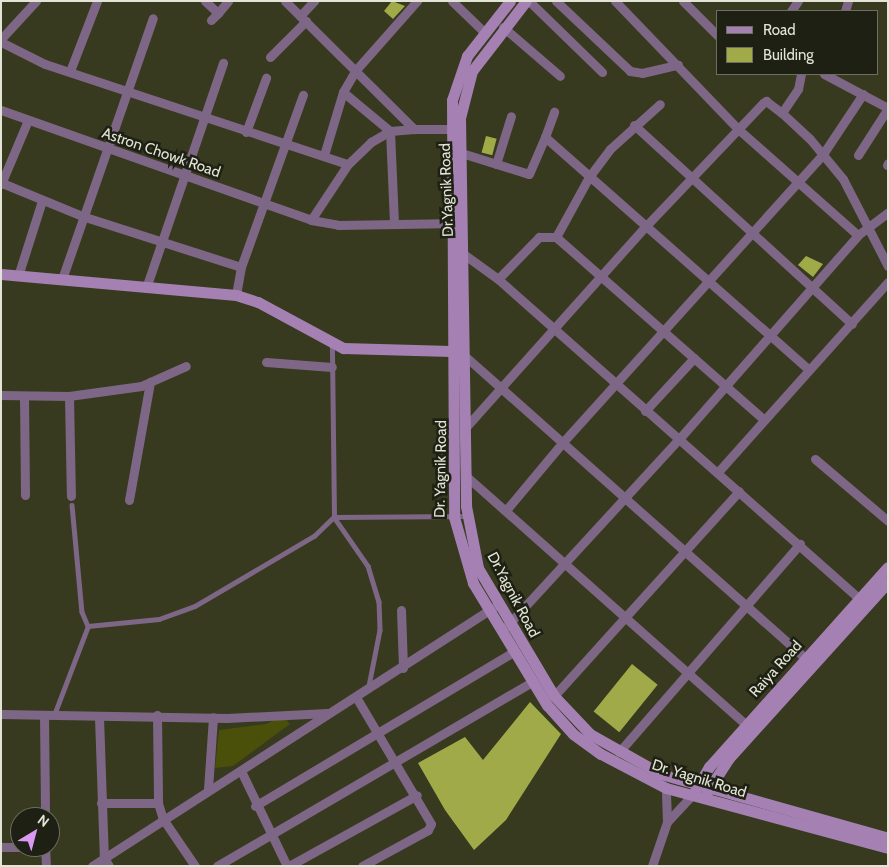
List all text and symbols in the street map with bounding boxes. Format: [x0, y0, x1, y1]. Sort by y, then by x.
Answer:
legend [716, 10, 879, 75]
text: Road [763, 21, 796, 39]
text: Building [763, 46, 814, 64]
street label: Astron Chowk Road [99, 124, 223, 182]
street label: Dr.Yagnik Road [436, 143, 458, 237]
street label: Dr. Yagnik Road [431, 420, 451, 518]
street label: Dr.Yagnik Road [483, 549, 543, 641]
street label: Raiya Road [746, 637, 806, 701]
street label: Dr. Yagnik Road [650, 756, 748, 802]
north arrow [10, 807, 60, 857]
text: N [34, 811, 53, 831]

